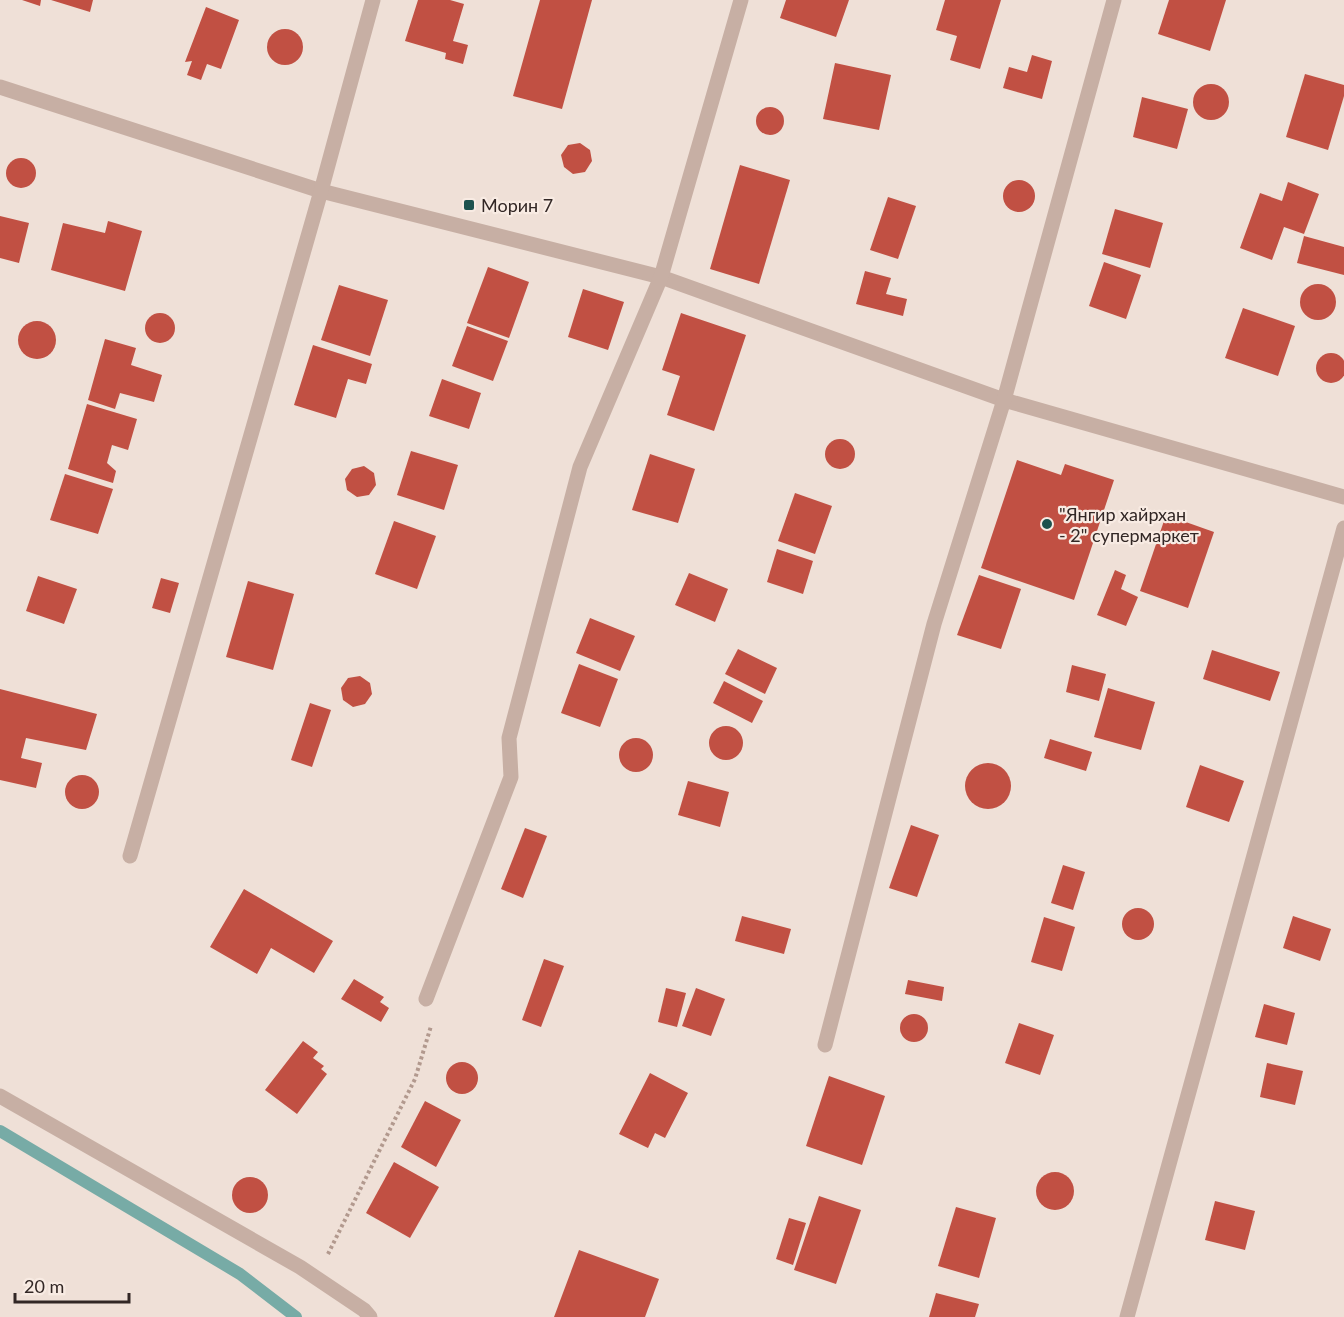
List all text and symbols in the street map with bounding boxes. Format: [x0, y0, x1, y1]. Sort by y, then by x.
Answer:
place label: Морин 7 [481, 194, 553, 216]
marker: Морин 7 [462, 198, 476, 212]
place label: "Янгир хайрхан - 2" супермаркет [1059, 503, 1199, 546]
marker: "Янгир хайрхан - 2" супермаркет [1040, 517, 1054, 531]
scale bar [15, 1266, 129, 1304]
text: 20 m [24, 1275, 64, 1297]

